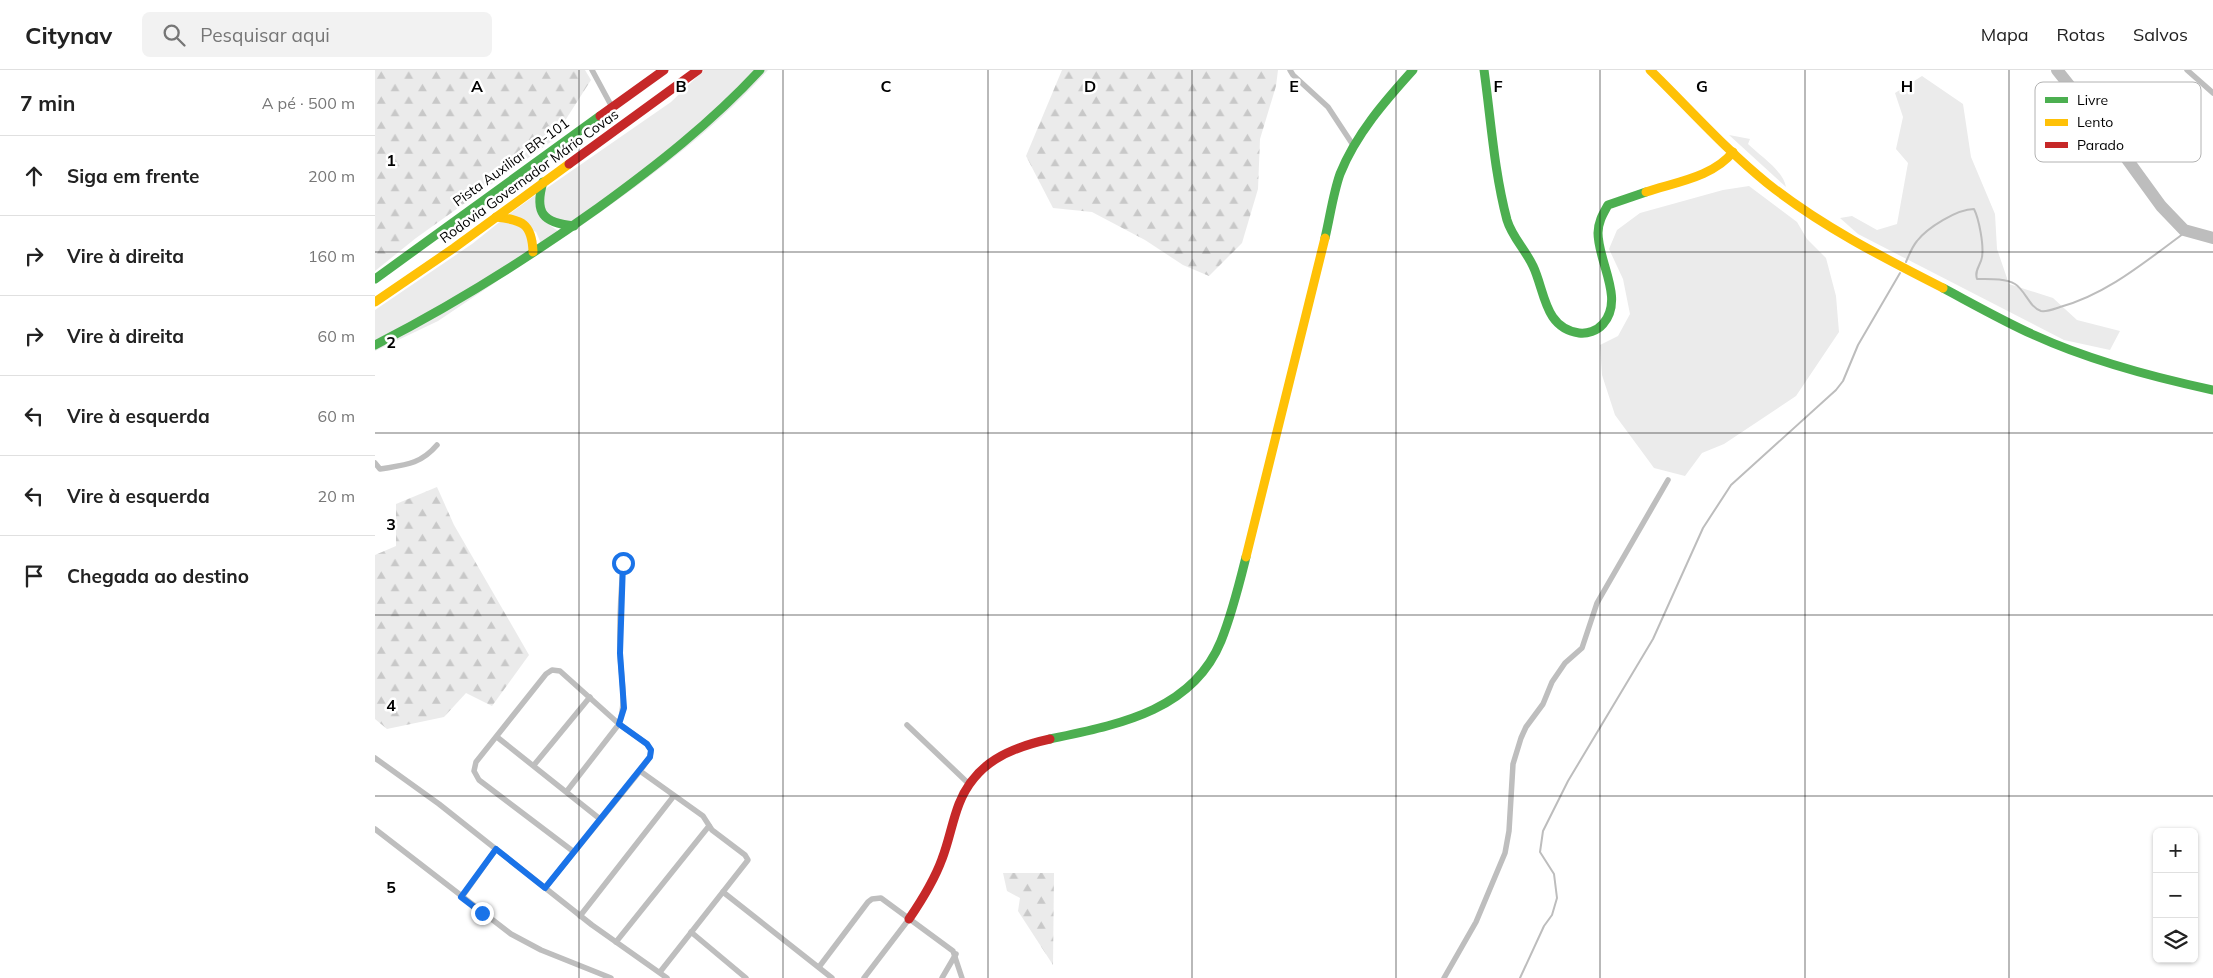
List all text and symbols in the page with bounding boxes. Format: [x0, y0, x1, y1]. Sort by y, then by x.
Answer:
search box [142, 12, 492, 57]
text: Citynav [25, 20, 112, 50]
icon: search [160, 21, 188, 49]
text: Pesquisar aqui [200, 23, 330, 47]
text: Mapa [1981, 23, 2029, 46]
text: Rotas [2057, 23, 2105, 46]
text: Salvos [2133, 23, 2188, 46]
text: A [471, 76, 483, 96]
text: B [675, 76, 687, 96]
text: C [881, 76, 892, 96]
text: D [1084, 76, 1096, 96]
text: E [1289, 76, 1299, 96]
text: F [1493, 76, 1503, 96]
text: G [1696, 76, 1708, 96]
text: H [1901, 76, 1913, 96]
legend [2035, 82, 2201, 162]
text: 7 min [20, 90, 75, 116]
text: Livre [2077, 91, 2108, 109]
text: A pé · 500 m [262, 93, 355, 113]
street label: Rodovia Governador Mário Covas [436, 105, 622, 247]
text: Lento [2077, 113, 2113, 131]
street label: Pista Auxiliar BR-101 [449, 114, 573, 210]
text: Parado [2077, 136, 2124, 154]
text: 1 [386, 150, 396, 170]
icon: ahead [20, 162, 48, 190]
text: Siga em frente [67, 164, 199, 188]
text: 200 m [308, 166, 355, 186]
icon: right [20, 242, 48, 270]
text: Vire à direita [67, 244, 184, 268]
text: 160 m [308, 246, 355, 266]
icon: right [20, 322, 48, 350]
text: Vire à direita [67, 324, 184, 348]
text: 60 m [318, 326, 355, 346]
text: 2 [386, 332, 396, 352]
icon: left [20, 402, 48, 430]
text: Vire à esquerda [67, 404, 210, 428]
text: 60 m [318, 406, 355, 426]
icon: left [20, 482, 48, 510]
text: Vire à esquerda [67, 484, 210, 508]
text: 20 m [318, 486, 355, 506]
text: 3 [386, 514, 396, 534]
route start [612, 552, 635, 575]
icon: arrive [20, 562, 48, 590]
text: Chegada ao destino [67, 564, 249, 588]
text: 4 [386, 695, 396, 715]
map controls [2153, 828, 2198, 963]
button: + [2153, 828, 2198, 873]
button: − [2153, 873, 2198, 918]
text: 5 [386, 877, 396, 897]
route end [471, 902, 494, 925]
button: layers [2153, 918, 2198, 963]

